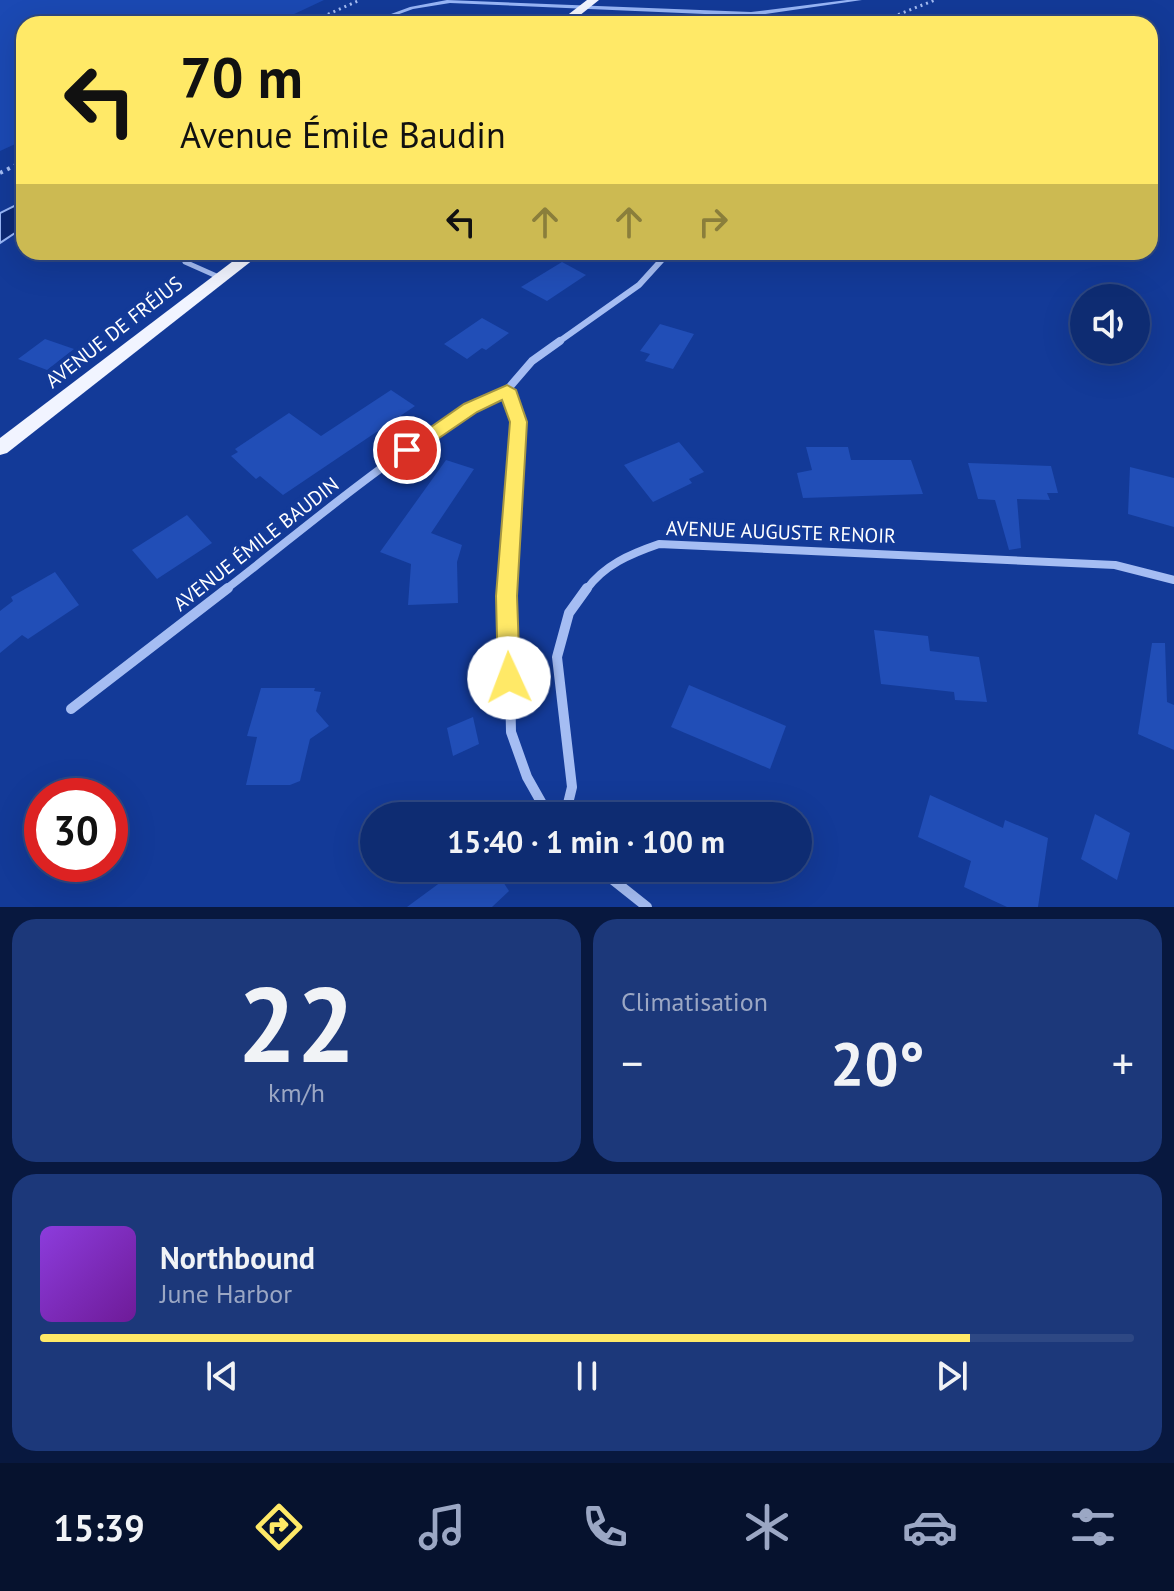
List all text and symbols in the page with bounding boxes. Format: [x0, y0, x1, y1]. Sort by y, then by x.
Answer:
text: 70 m [180, 41, 303, 113]
icon: left [48, 48, 152, 152]
text: Avenue Émile Baudin [180, 111, 506, 158]
icon: left [439, 200, 483, 244]
icon: ahead [523, 200, 567, 244]
icon: ahead [607, 200, 651, 244]
icon: right [691, 200, 735, 244]
street label: AVENUE DE FRÉJUS [40, 270, 188, 394]
map controls [1070, 284, 1150, 364]
button: sound [1070, 284, 1150, 364]
pin [373, 416, 441, 484]
icon: arrive [385, 428, 429, 472]
street label: AVENUE ÉMILE BAUDIN [168, 471, 344, 617]
street label: AVENUE AUGUSTE RENOIR [666, 515, 897, 549]
position arrow [467, 636, 551, 720]
speed limit sign: 30 [24, 778, 128, 882]
text: 15:40 · 1 min · 100 m [447, 822, 725, 861]
text: 22 [238, 956, 355, 1091]
text: Climatisation [621, 985, 768, 1018]
text: 20° [830, 1024, 925, 1102]
text: − [621, 1034, 643, 1091]
text: + [1112, 1034, 1134, 1091]
text: km/h [268, 1076, 325, 1109]
text: Northbound [160, 1238, 315, 1277]
text: June Harbor [160, 1277, 292, 1310]
icon: previous [200, 1354, 244, 1398]
icon: pause [565, 1354, 609, 1398]
icon: next [930, 1354, 974, 1398]
icon: directions [251, 1499, 307, 1555]
icon: music [414, 1499, 470, 1555]
icon: phone [577, 1499, 633, 1555]
icon: climate [739, 1499, 795, 1555]
icon: car [902, 1499, 958, 1555]
icon: filters [1065, 1499, 1121, 1555]
text: 15:39 [53, 1504, 145, 1551]

